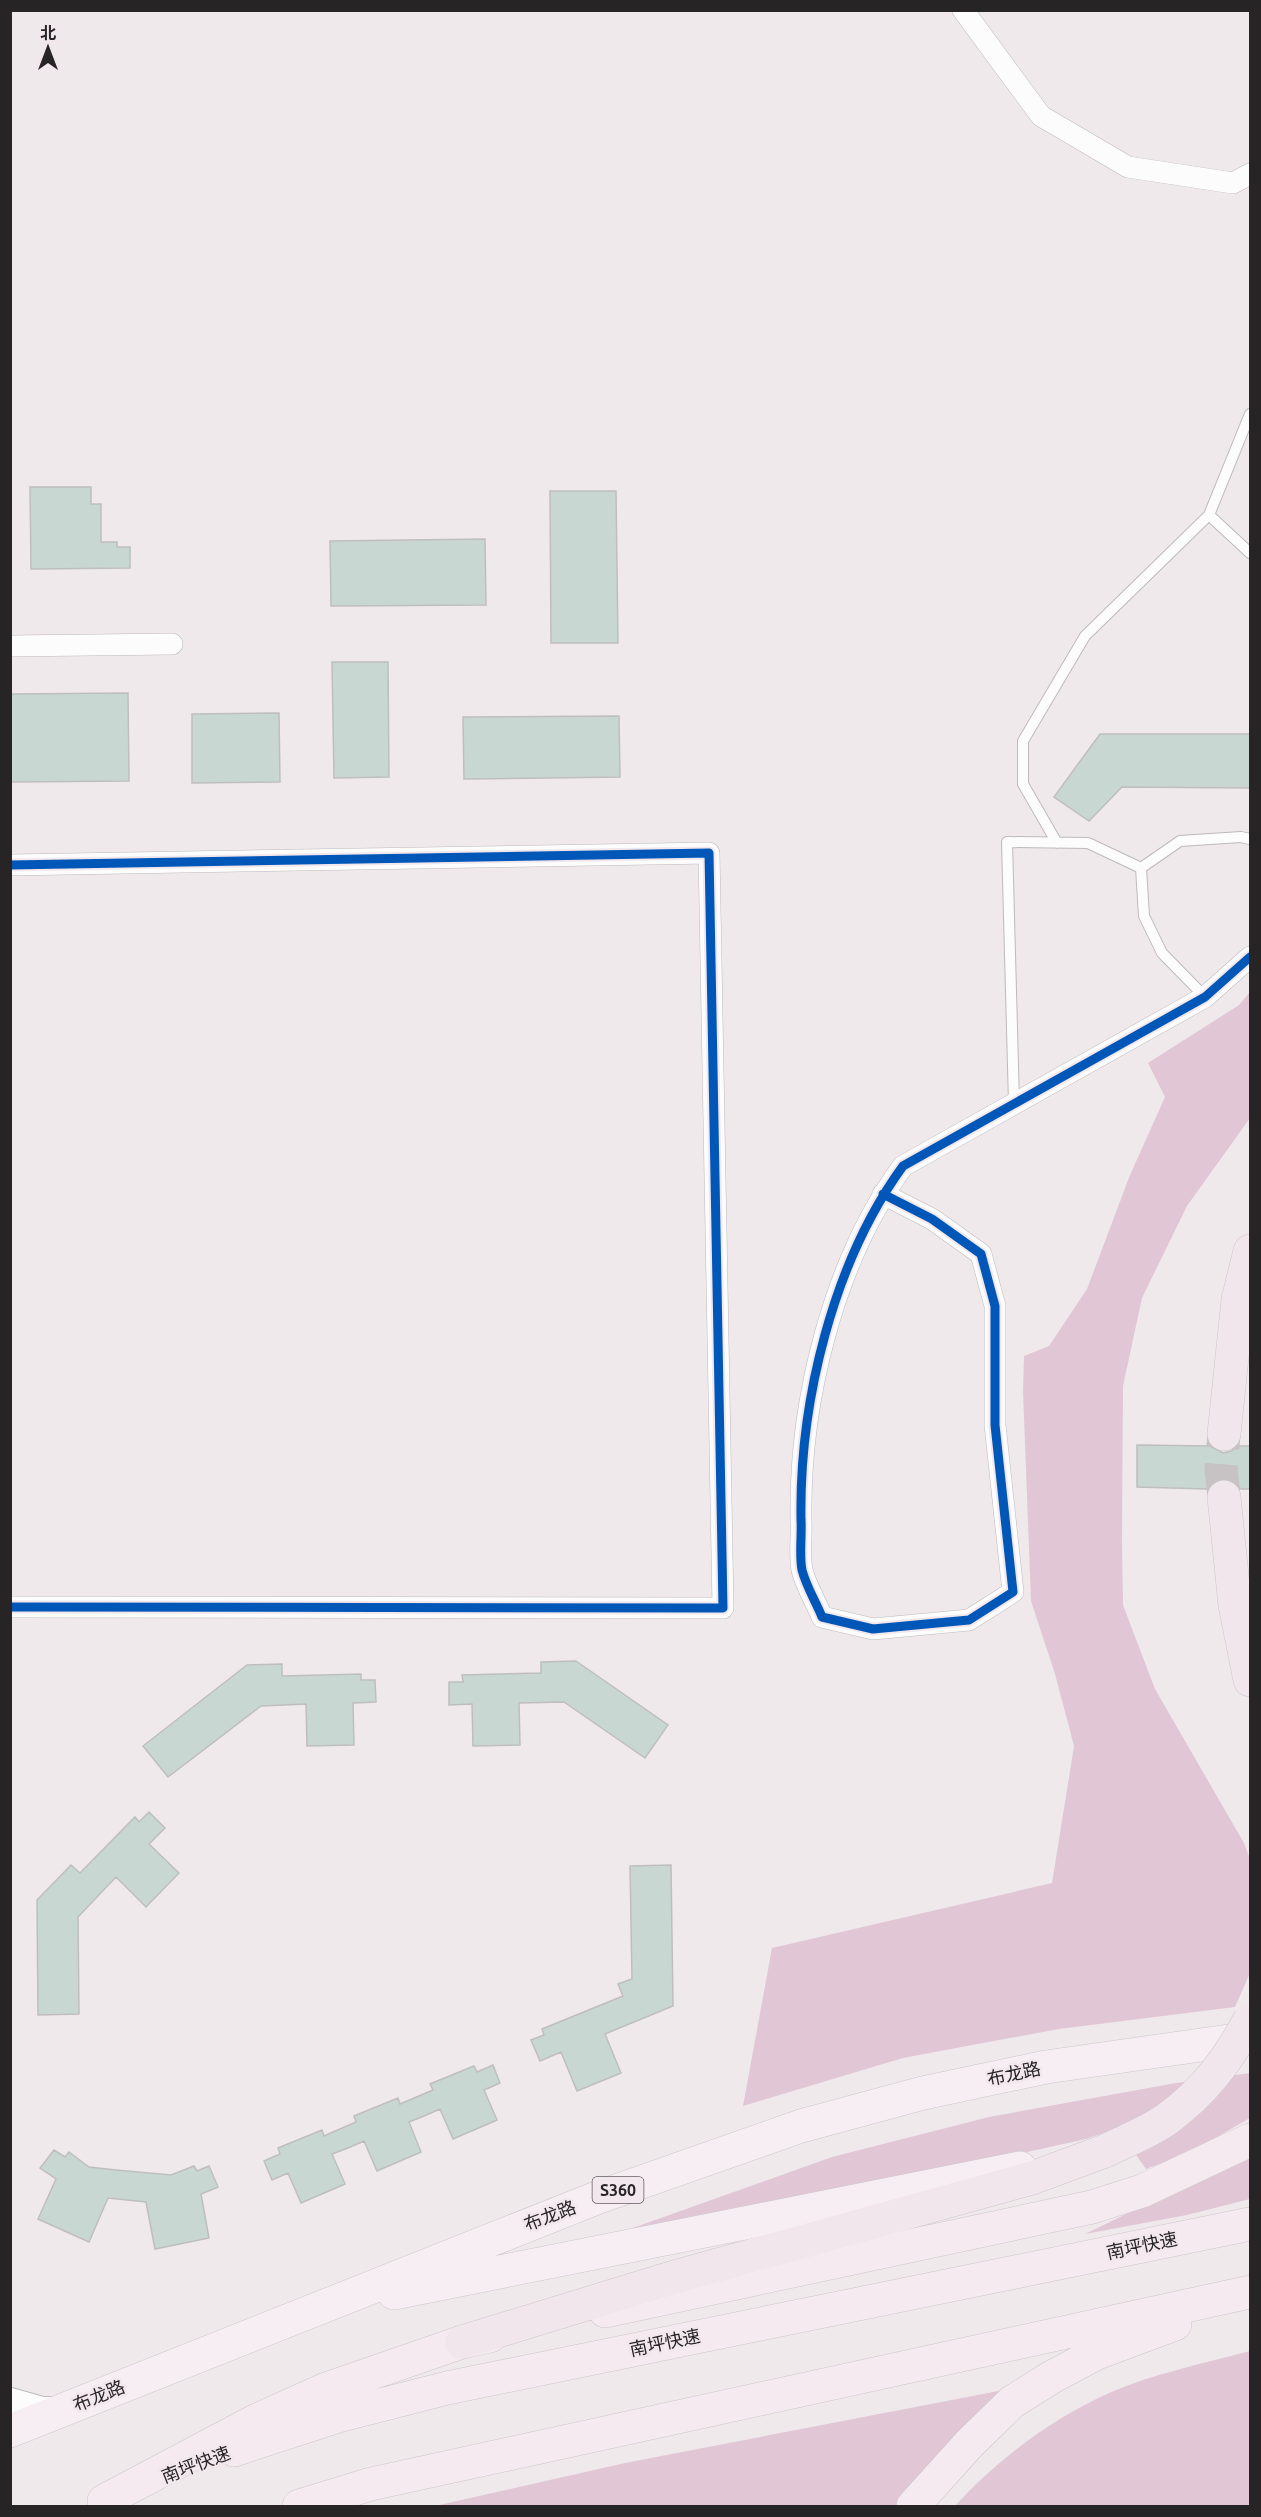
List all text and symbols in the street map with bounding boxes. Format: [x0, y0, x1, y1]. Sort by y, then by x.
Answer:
north arrow [18, 18, 78, 78]
text: 北 [40, 24, 56, 42]
street label: 布龙路 [985, 2058, 1042, 2088]
road number: S360 [592, 2177, 644, 2203]
street label: 布龙路 [521, 2196, 578, 2234]
street label: 南坪快速 [1104, 2228, 1179, 2262]
street label: 南坪快速 [627, 2325, 702, 2359]
street label: 布龙路 [70, 2376, 127, 2414]
street label: 南坪快速 [158, 2442, 233, 2486]

